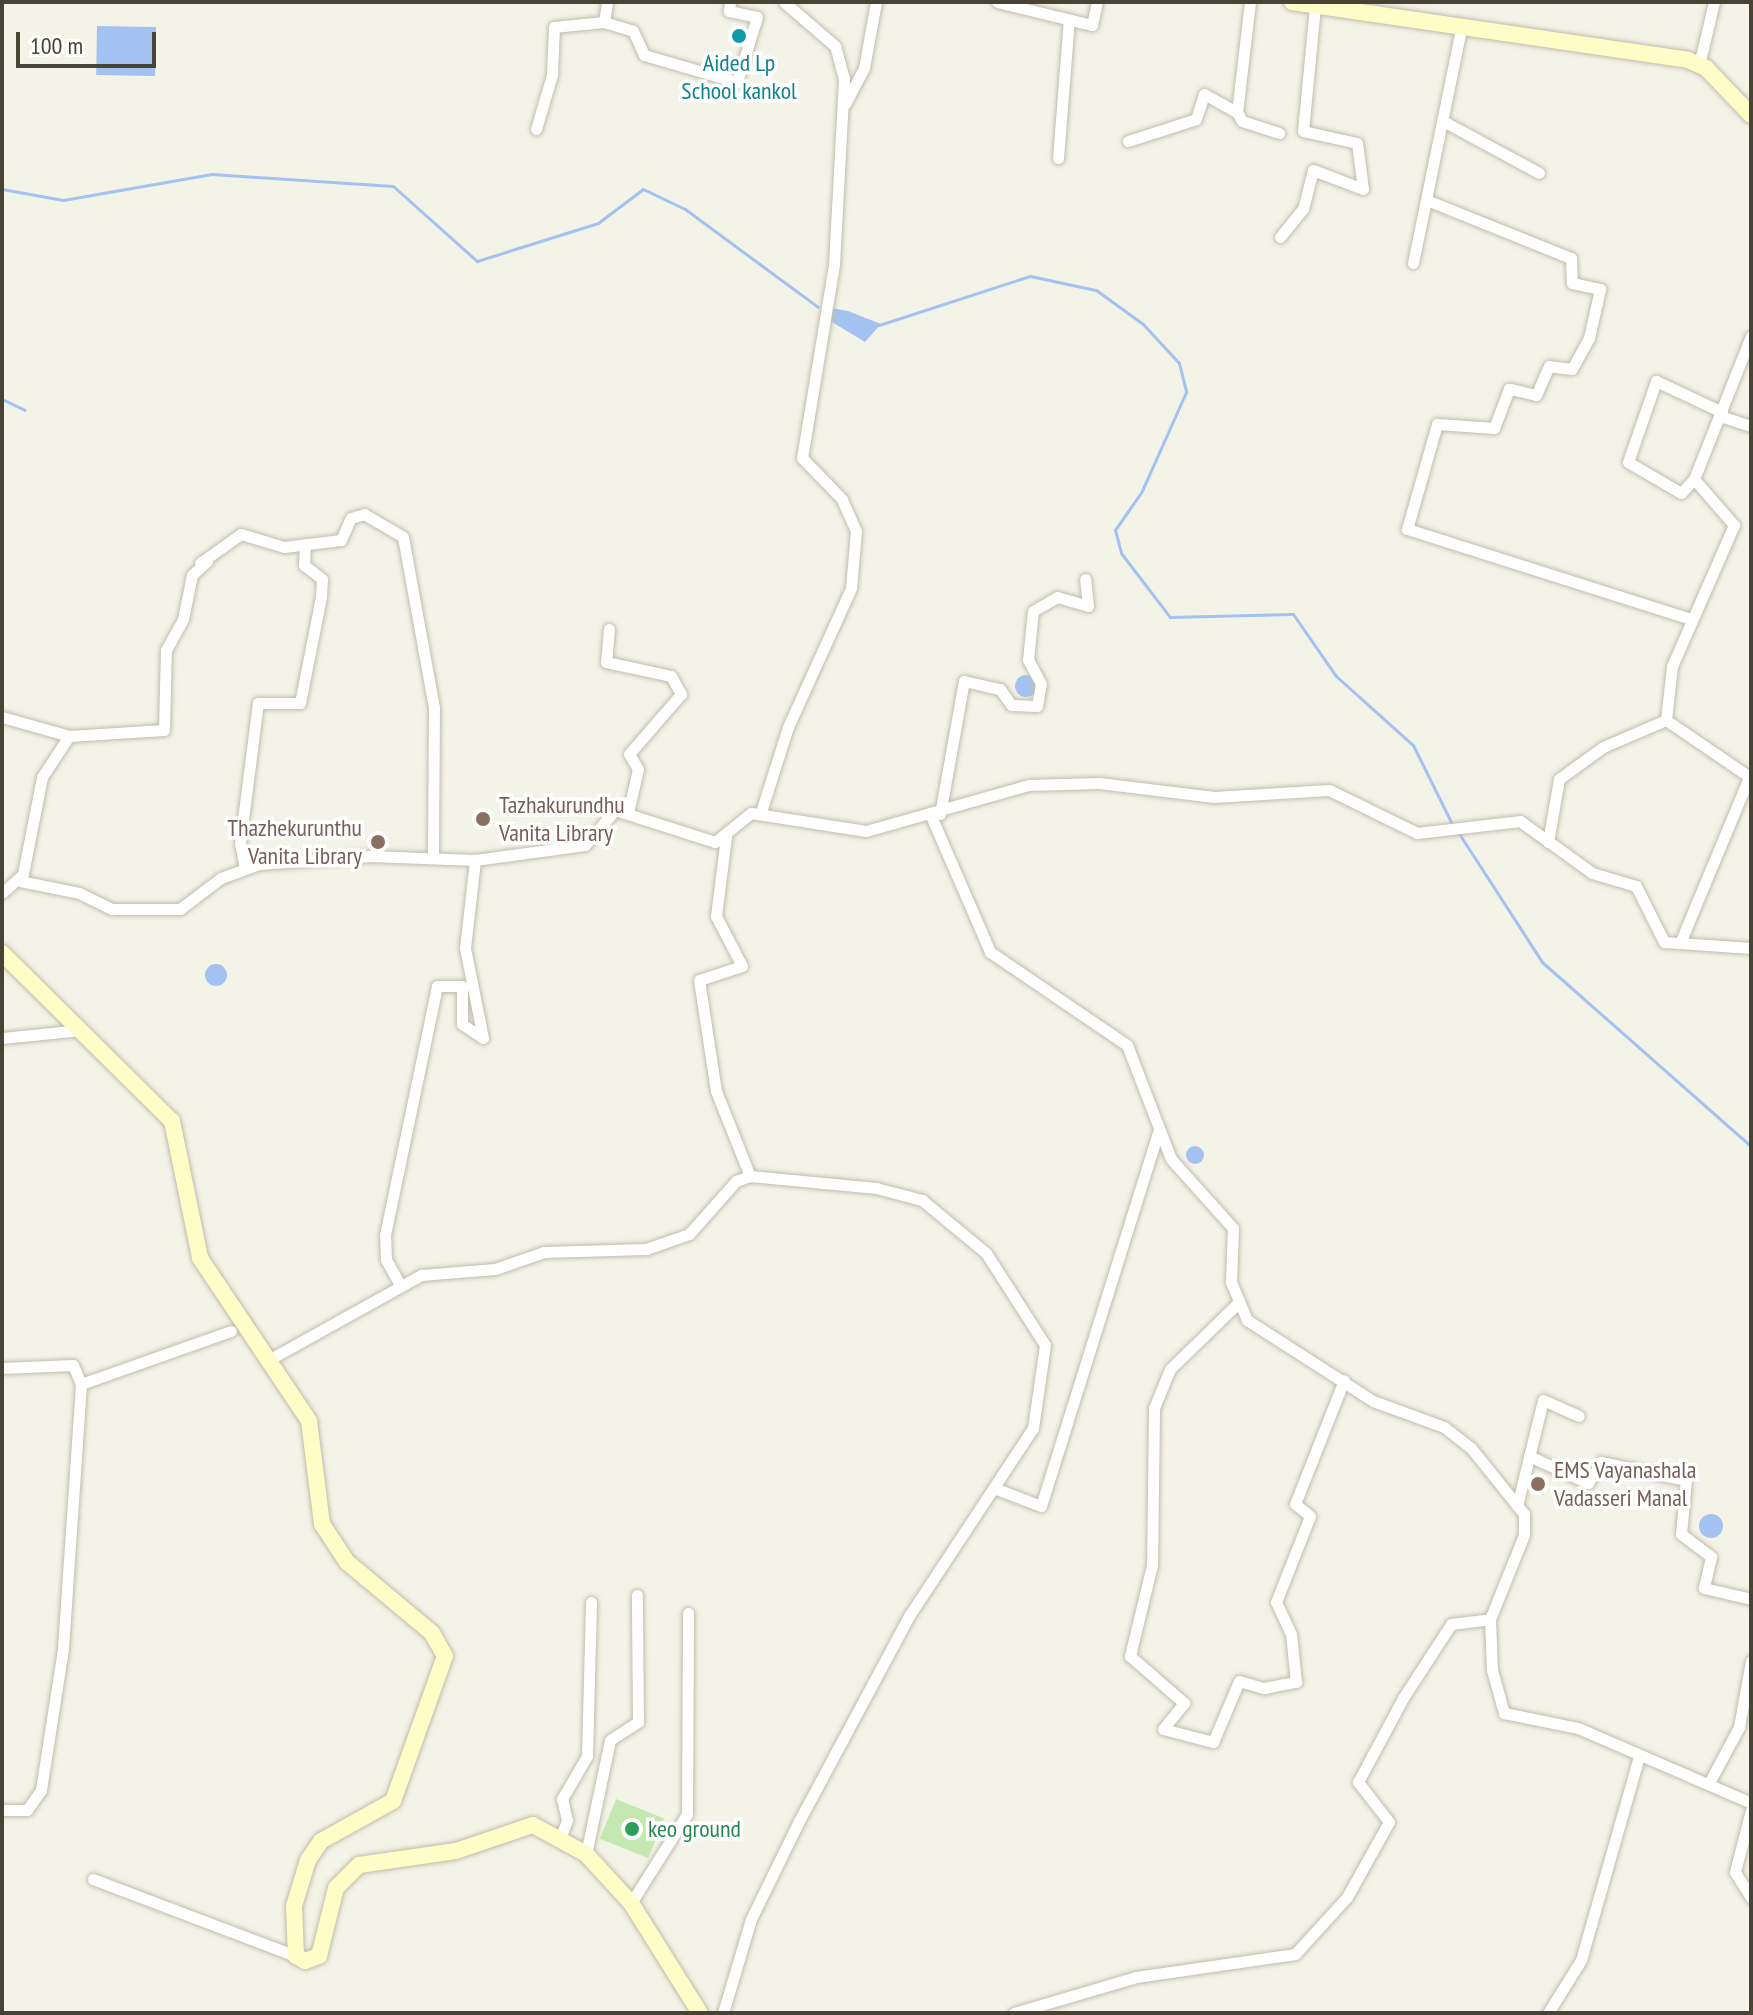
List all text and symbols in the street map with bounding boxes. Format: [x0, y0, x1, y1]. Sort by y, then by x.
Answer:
scale bar [20, 16, 160, 66]
marker: Aided Lp School kankol [730, 27, 748, 45]
text: 100 m [30, 30, 83, 61]
place label: Aided Lp School kankol [681, 49, 797, 105]
place label: Tazhakurundhu Vanita Library [499, 791, 625, 847]
marker: Tazhakurundhu Vanita Library [474, 810, 492, 828]
place label: Thazhekurunthu Vanita Library [227, 814, 362, 870]
marker: Thazhekurunthu Vanita Library [369, 833, 387, 851]
place label: EMS Vayanashala Vadasseri Manal [1554, 1456, 1697, 1512]
marker: EMS Vayanashala Vadasseri Manal [1529, 1475, 1547, 1493]
place label: keo ground [648, 1815, 741, 1843]
marker: keo ground [623, 1820, 641, 1838]

